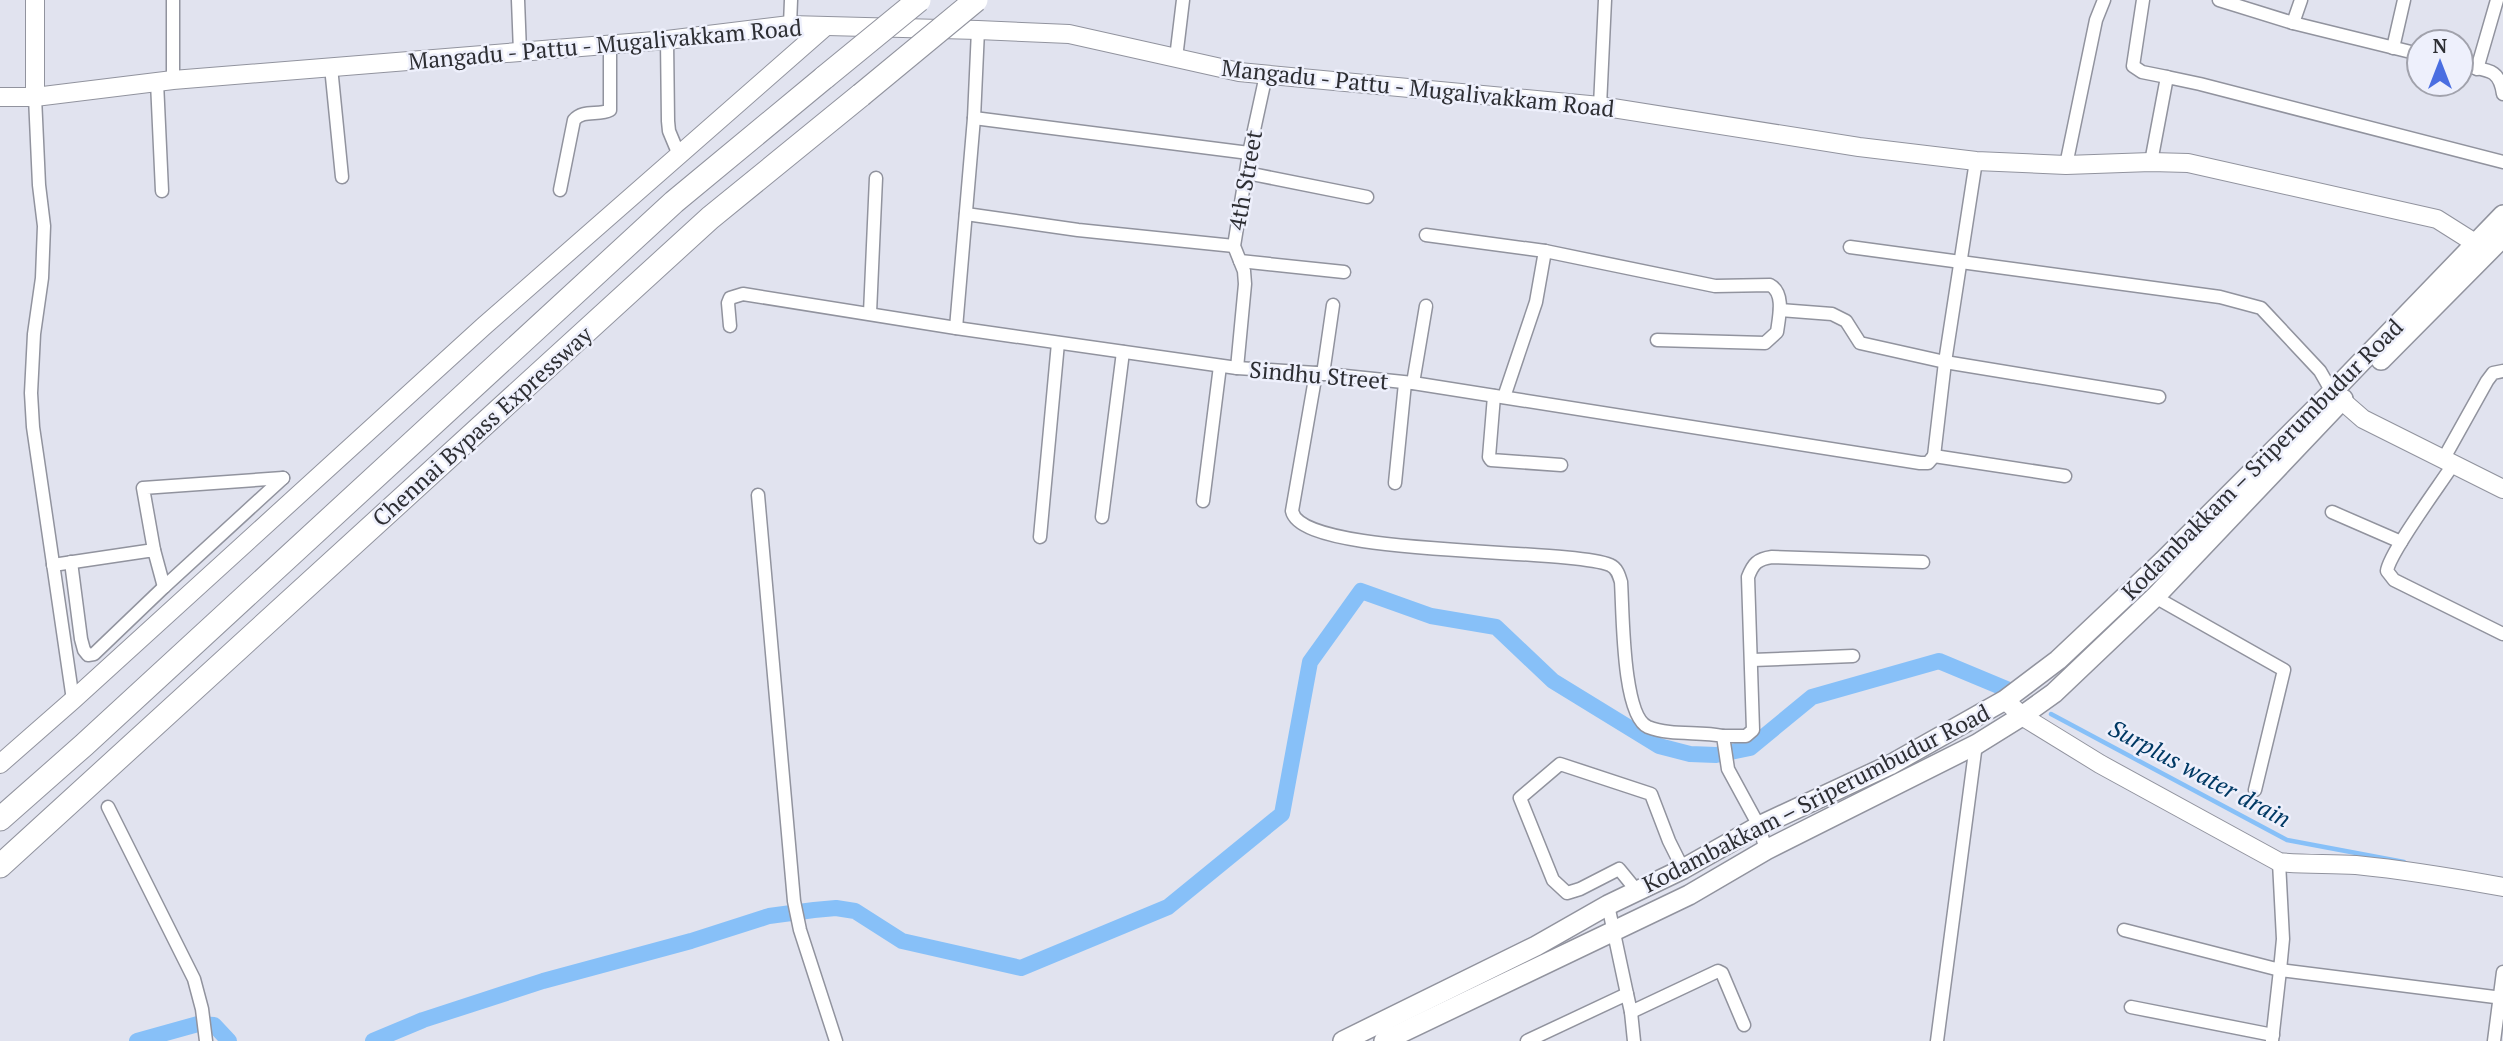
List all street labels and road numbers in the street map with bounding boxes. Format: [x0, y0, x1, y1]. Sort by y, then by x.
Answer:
street label: Mangadu - Pattu - Mugalivakkam Road [407, 11, 803, 77]
street label: Mangadu - Pattu - Mugalivakkam Road [1220, 52, 1616, 124]
street label: 4th Street [1221, 127, 1269, 233]
street label: Kodambakkam – Sriperumbudur Road [2115, 311, 2410, 606]
street label: Chennai Bypass Expressway [365, 319, 599, 533]
street label: Sindhu Street [1248, 353, 1390, 397]
street label: Kodambakkam – Sriperumbudur Road [1637, 697, 1995, 899]

